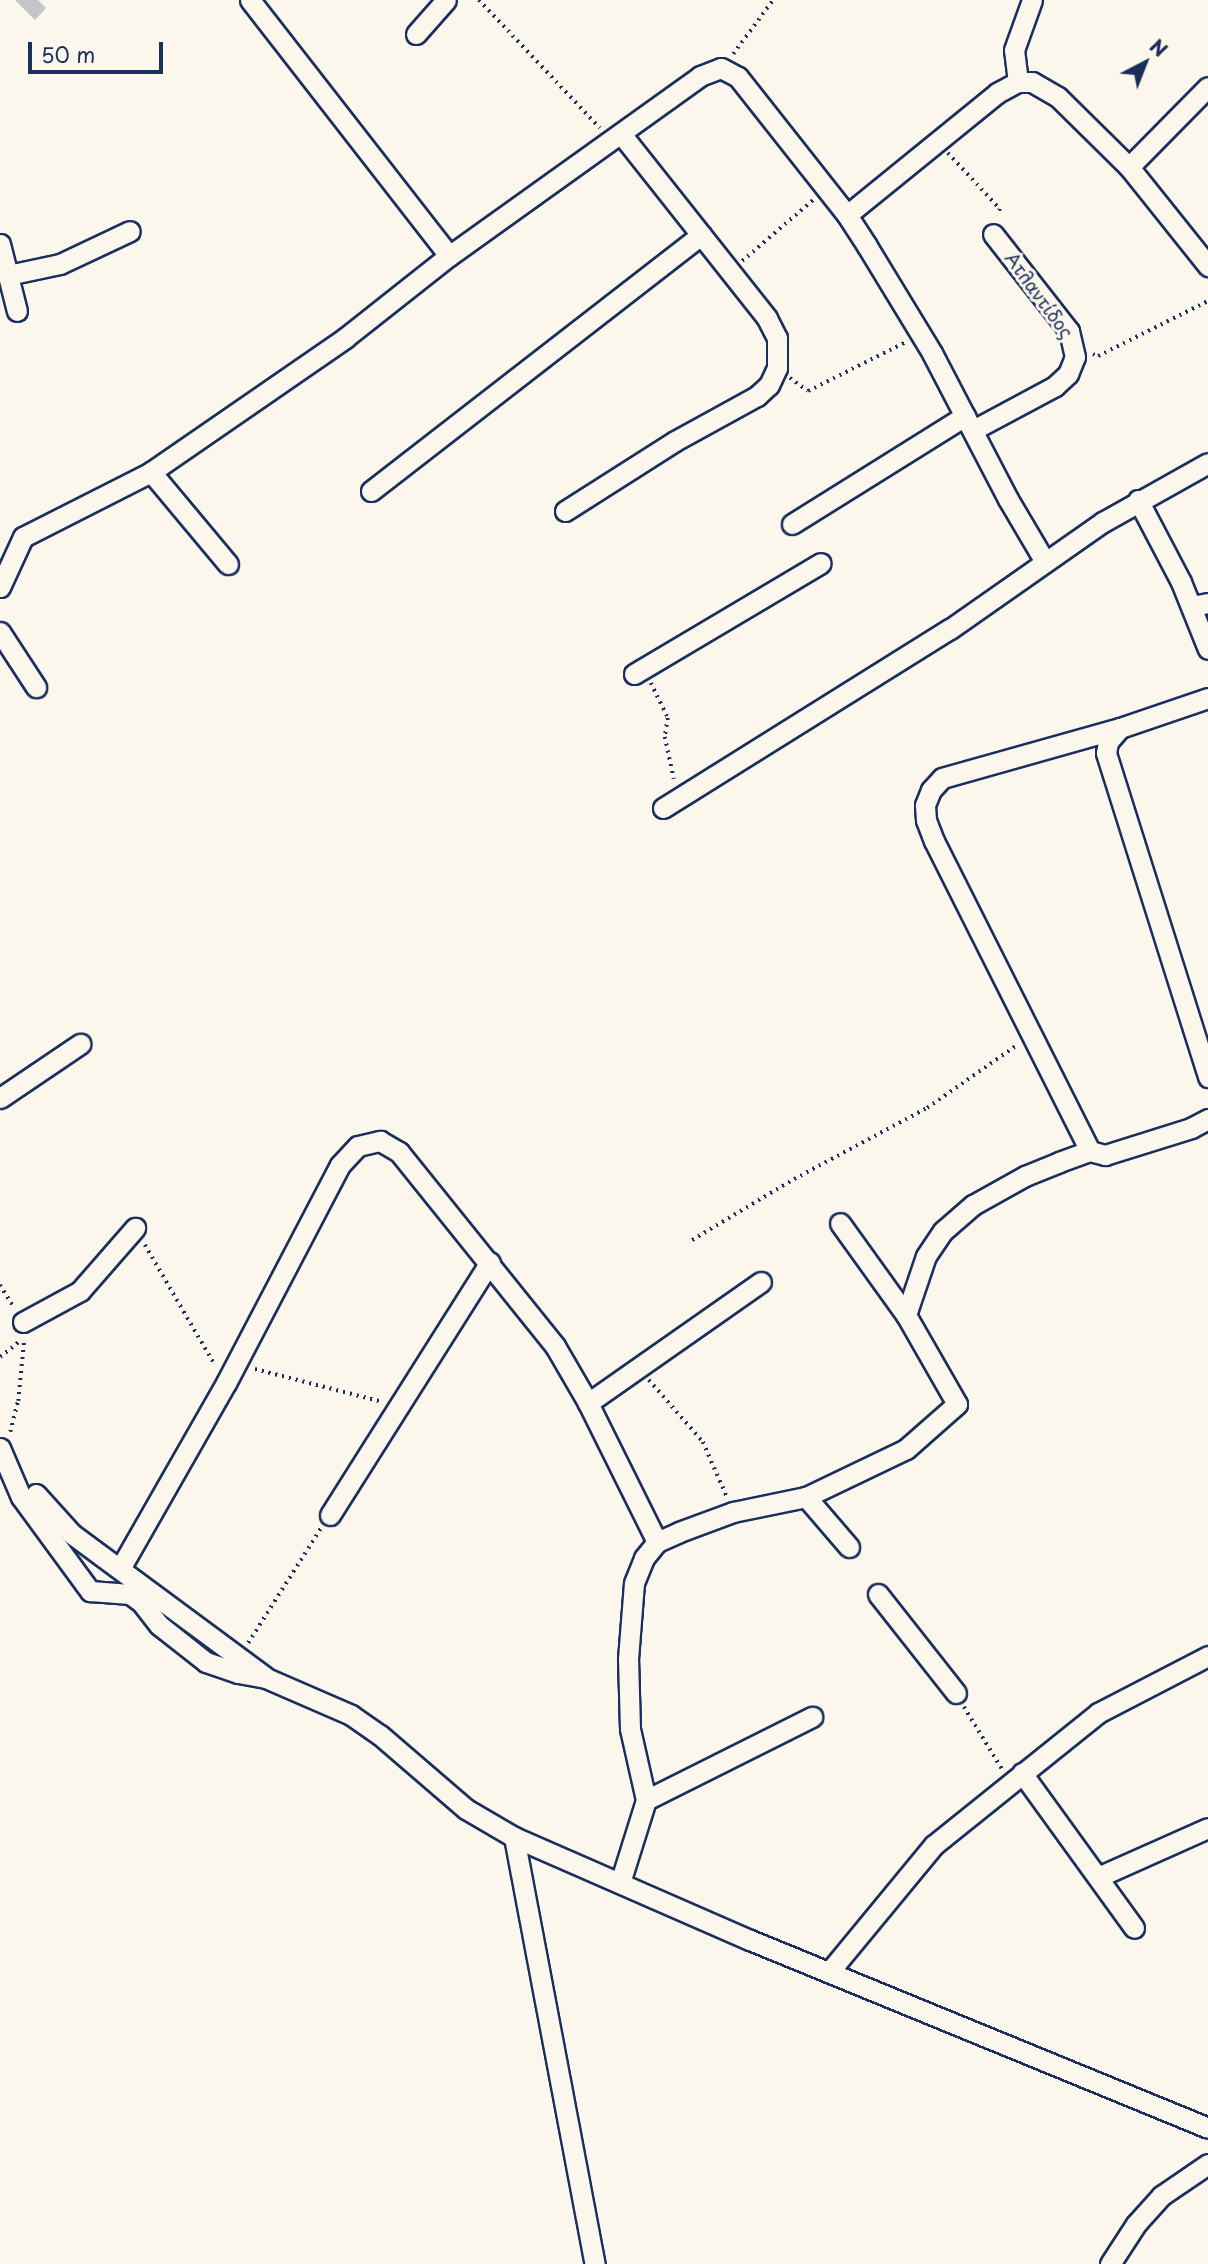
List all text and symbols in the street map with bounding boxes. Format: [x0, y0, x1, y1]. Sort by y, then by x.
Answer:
scale bar [32, 28, 166, 72]
north arrow [1110, 28, 1180, 98]
text: N [1144, 32, 1174, 63]
text: 50 m [41, 38, 95, 70]
street label: Ατλαντίδος [1001, 248, 1077, 342]

